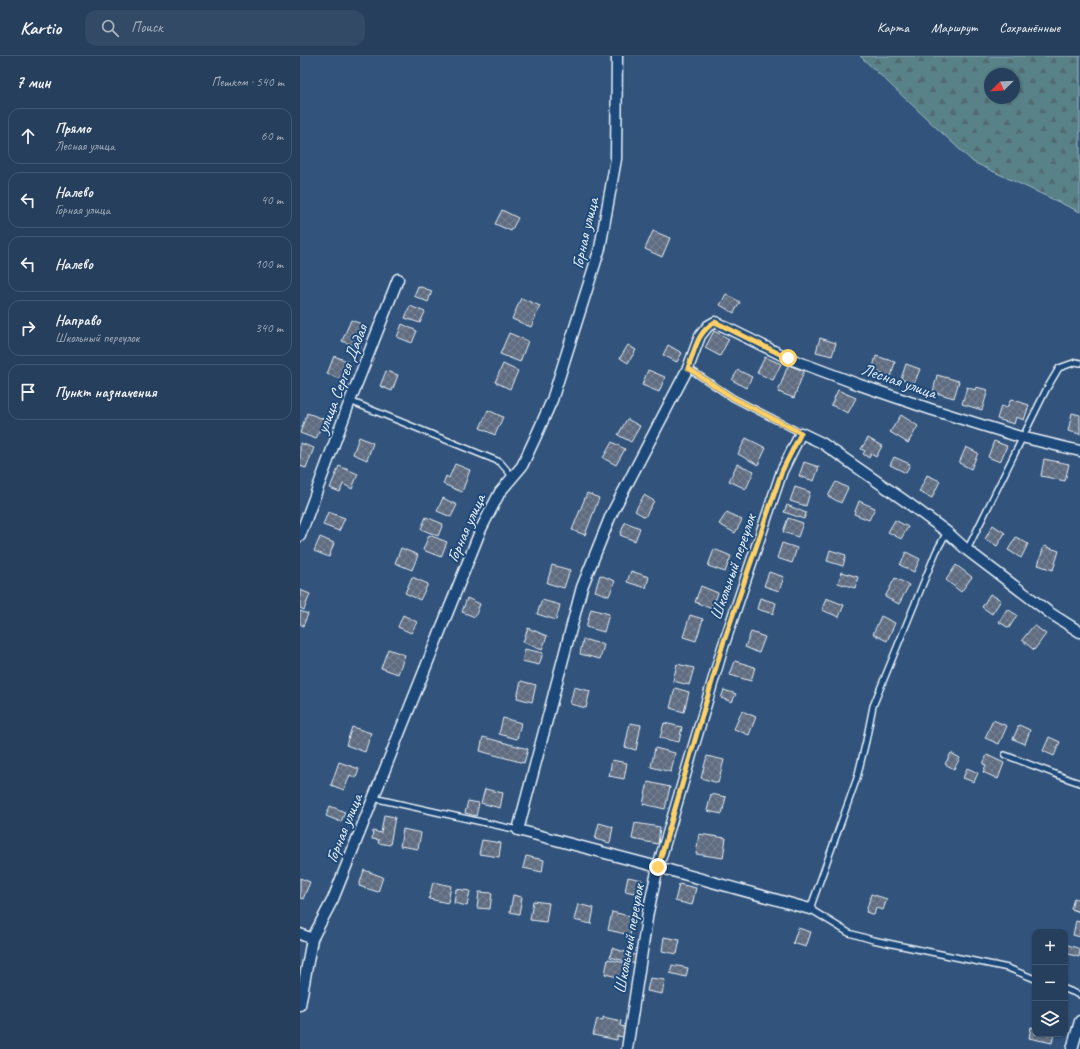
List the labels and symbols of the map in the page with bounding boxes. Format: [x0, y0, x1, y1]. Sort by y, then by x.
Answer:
north arrow [984, 68, 1020, 104]
street label: Горная улица [567, 194, 604, 270]
street label: улица Сергея Дадая [311, 321, 373, 437]
route start [779, 349, 797, 367]
street label: Лесная улица [859, 358, 941, 404]
street label: Горная улица [442, 489, 491, 565]
street label: Школьный переулок [705, 510, 761, 623]
street label: Горная улица [321, 789, 368, 865]
route end [649, 858, 667, 876]
street label: Школьный переулок [609, 881, 649, 995]

